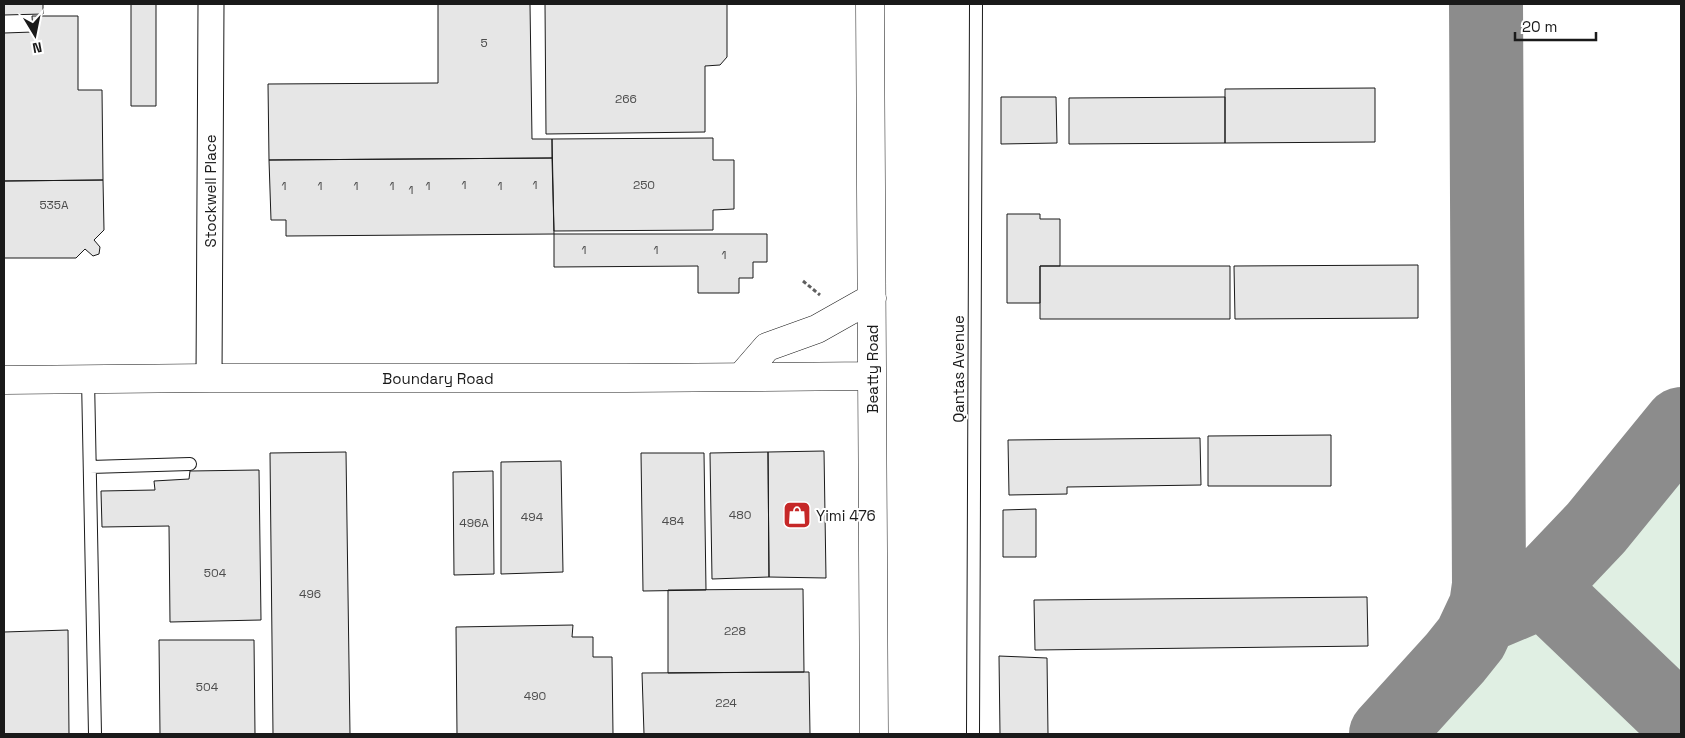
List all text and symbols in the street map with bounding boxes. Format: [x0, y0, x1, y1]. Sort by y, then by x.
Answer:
north arrow [10, 10, 60, 60]
scale bar [1515, 10, 1596, 42]
text: 20 m [1522, 17, 1557, 36]
house number: 5 [480, 35, 488, 51]
text: N [31, 38, 43, 57]
house number: 266 [615, 91, 637, 107]
street label: Stockwell Place [201, 134, 220, 248]
house number: 1 [461, 177, 467, 193]
house number: 1 [532, 177, 538, 193]
house number: 250 [633, 177, 655, 193]
house number: 1 [281, 178, 287, 194]
house number: 1 [317, 178, 323, 194]
house number: 1 [353, 178, 359, 194]
house number: 1 [389, 178, 395, 194]
house number: 1 [425, 178, 431, 194]
house number: 1 [497, 178, 503, 194]
house number: 1 [408, 182, 414, 198]
house number: 535A [39, 197, 69, 213]
house number: 1 [581, 242, 587, 258]
house number: 1 [653, 242, 659, 258]
house number: 1 [721, 247, 727, 263]
street label: Qantas Avenue [949, 315, 968, 423]
street label: Beatty Road [863, 324, 882, 414]
street label: Boundary Road [382, 369, 494, 388]
shop icon: Yimi 476 [782, 500, 812, 530]
place label: Yimi 476 [816, 506, 876, 525]
house number: 480 [729, 507, 751, 523]
house number: 494 [521, 509, 544, 525]
house number: 484 [662, 513, 685, 529]
house number: 496A [459, 515, 489, 531]
house number: 504 [204, 565, 227, 581]
house number: 496 [299, 586, 321, 602]
house number: 228 [724, 623, 746, 639]
house number: 504 [196, 679, 219, 695]
house number: 490 [524, 688, 546, 704]
house number: 224 [715, 695, 737, 711]

